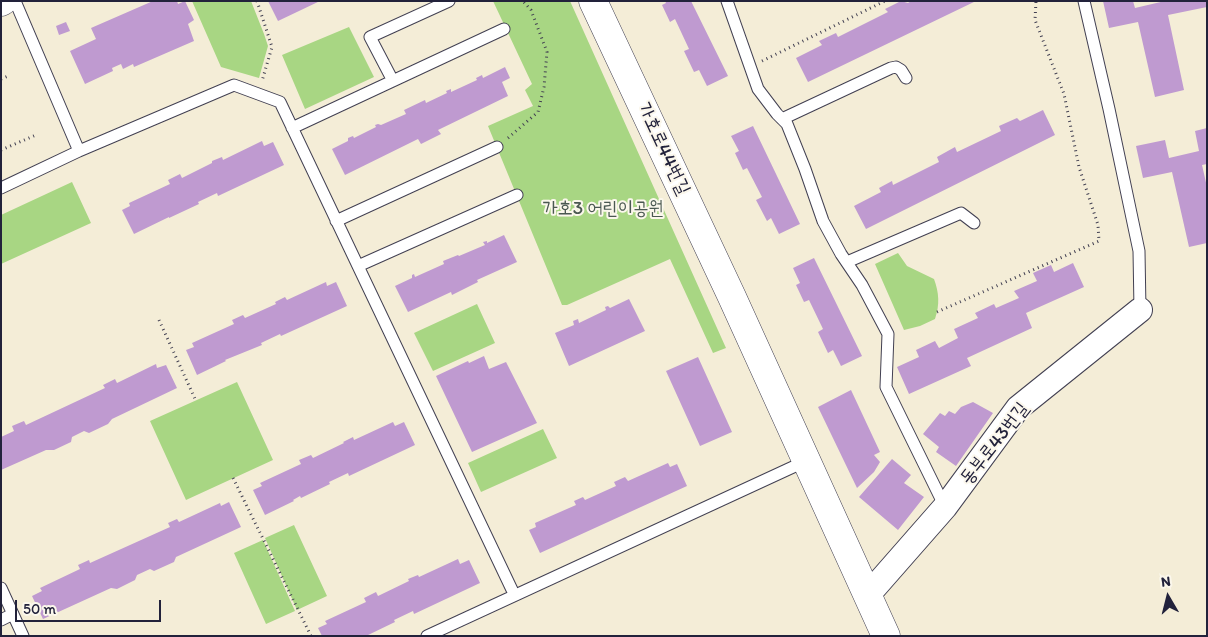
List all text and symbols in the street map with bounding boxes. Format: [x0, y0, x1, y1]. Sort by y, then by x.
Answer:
street label: 가호로44번길 [632, 99, 694, 199]
park label: 가호3 어린이공원 [542, 198, 664, 220]
street label: 동부로43번길 [956, 398, 1034, 490]
north arrow [1143, 572, 1193, 622]
text: N [1160, 573, 1172, 591]
scale bar [18, 590, 164, 622]
text: 50 m [23, 600, 56, 618]

